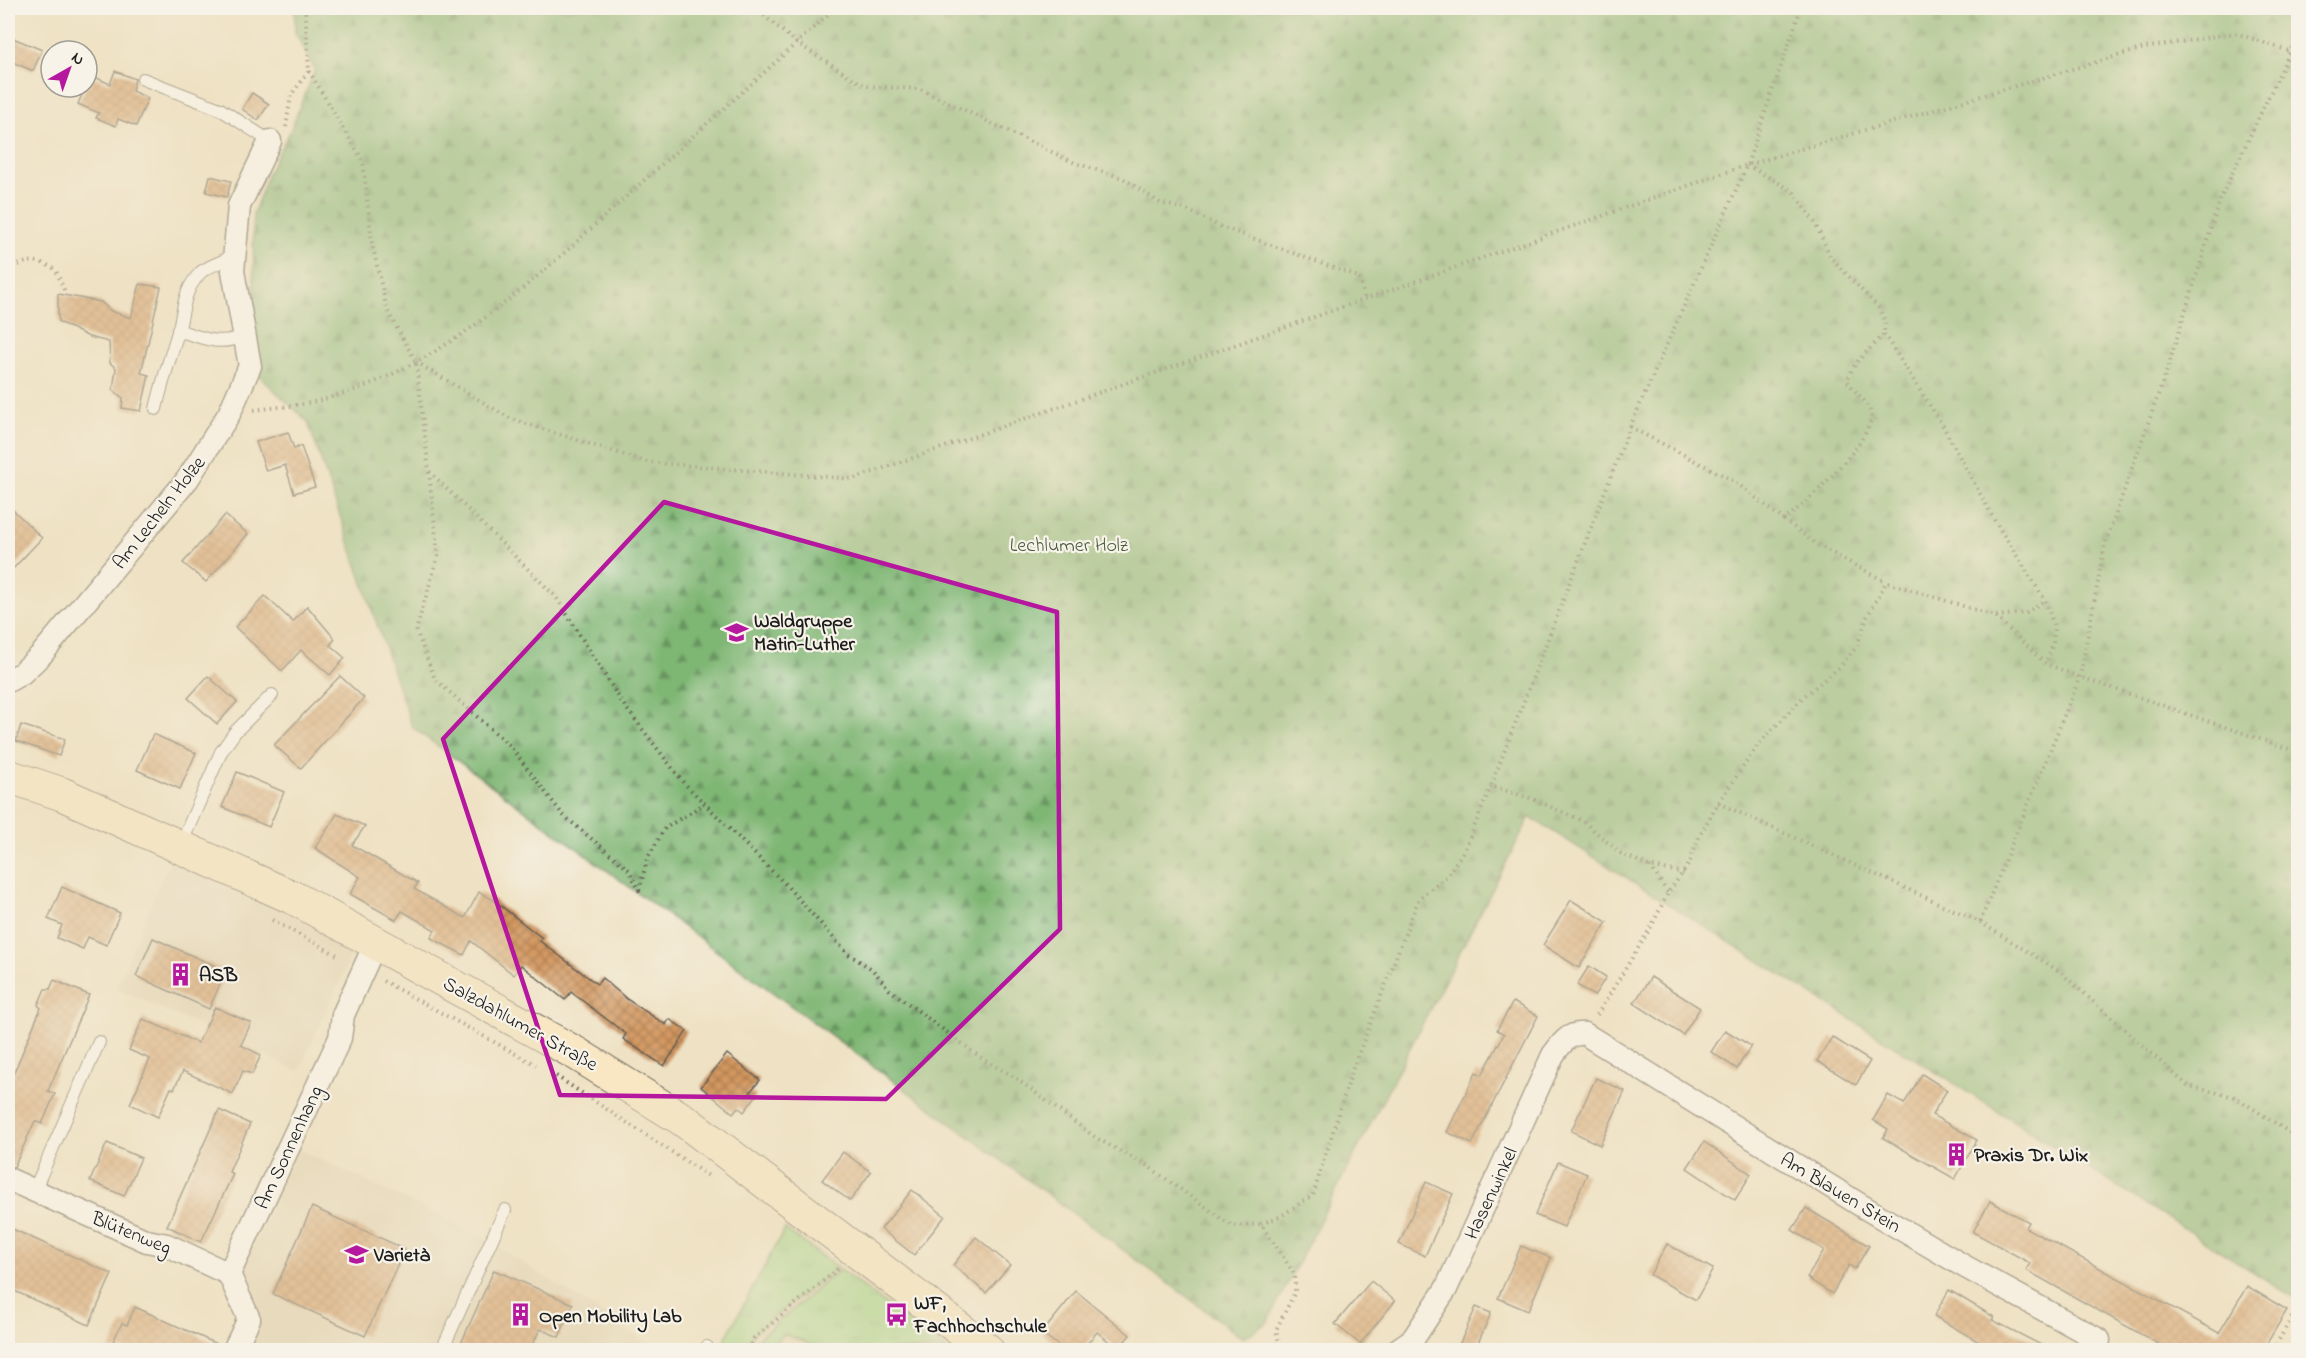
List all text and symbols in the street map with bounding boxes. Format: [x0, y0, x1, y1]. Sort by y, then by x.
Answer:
north arrow [39, 39, 99, 99]
text: N [66, 46, 89, 72]
street label: Am Lecheln Holze [106, 451, 214, 576]
park label: Lechlumer Holz [1010, 532, 1129, 561]
place label: Waldgruppe Matin-Luther [754, 608, 856, 660]
school or university icon: Waldgruppe Matin-Luther [723, 619, 749, 645]
building icon: ASB [168, 961, 194, 987]
place label: ASB [199, 962, 238, 991]
street label: Salzdahlumer Straße [437, 970, 603, 1080]
street label: Am Sonnenhang [249, 1081, 333, 1215]
building icon: Praxis Dr. Wix [1943, 1141, 1969, 1167]
place label: Praxis Dr. Wix [1974, 1142, 2088, 1171]
street label: Hasenwinkel [1458, 1143, 1526, 1245]
street label: Am Blauen Stein [1774, 1147, 1906, 1242]
street label: Blütenweg [86, 1205, 175, 1264]
school or university icon: Varietà [343, 1241, 369, 1267]
place label: Varietà [373, 1242, 431, 1271]
place label: WF, Fachhochschule [913, 1290, 1048, 1342]
bus stop icon: WF, Fachhochschule [883, 1301, 909, 1327]
building icon: Open Mobility Lab [508, 1302, 534, 1328]
place label: Open Mobility Lab [539, 1303, 682, 1333]

